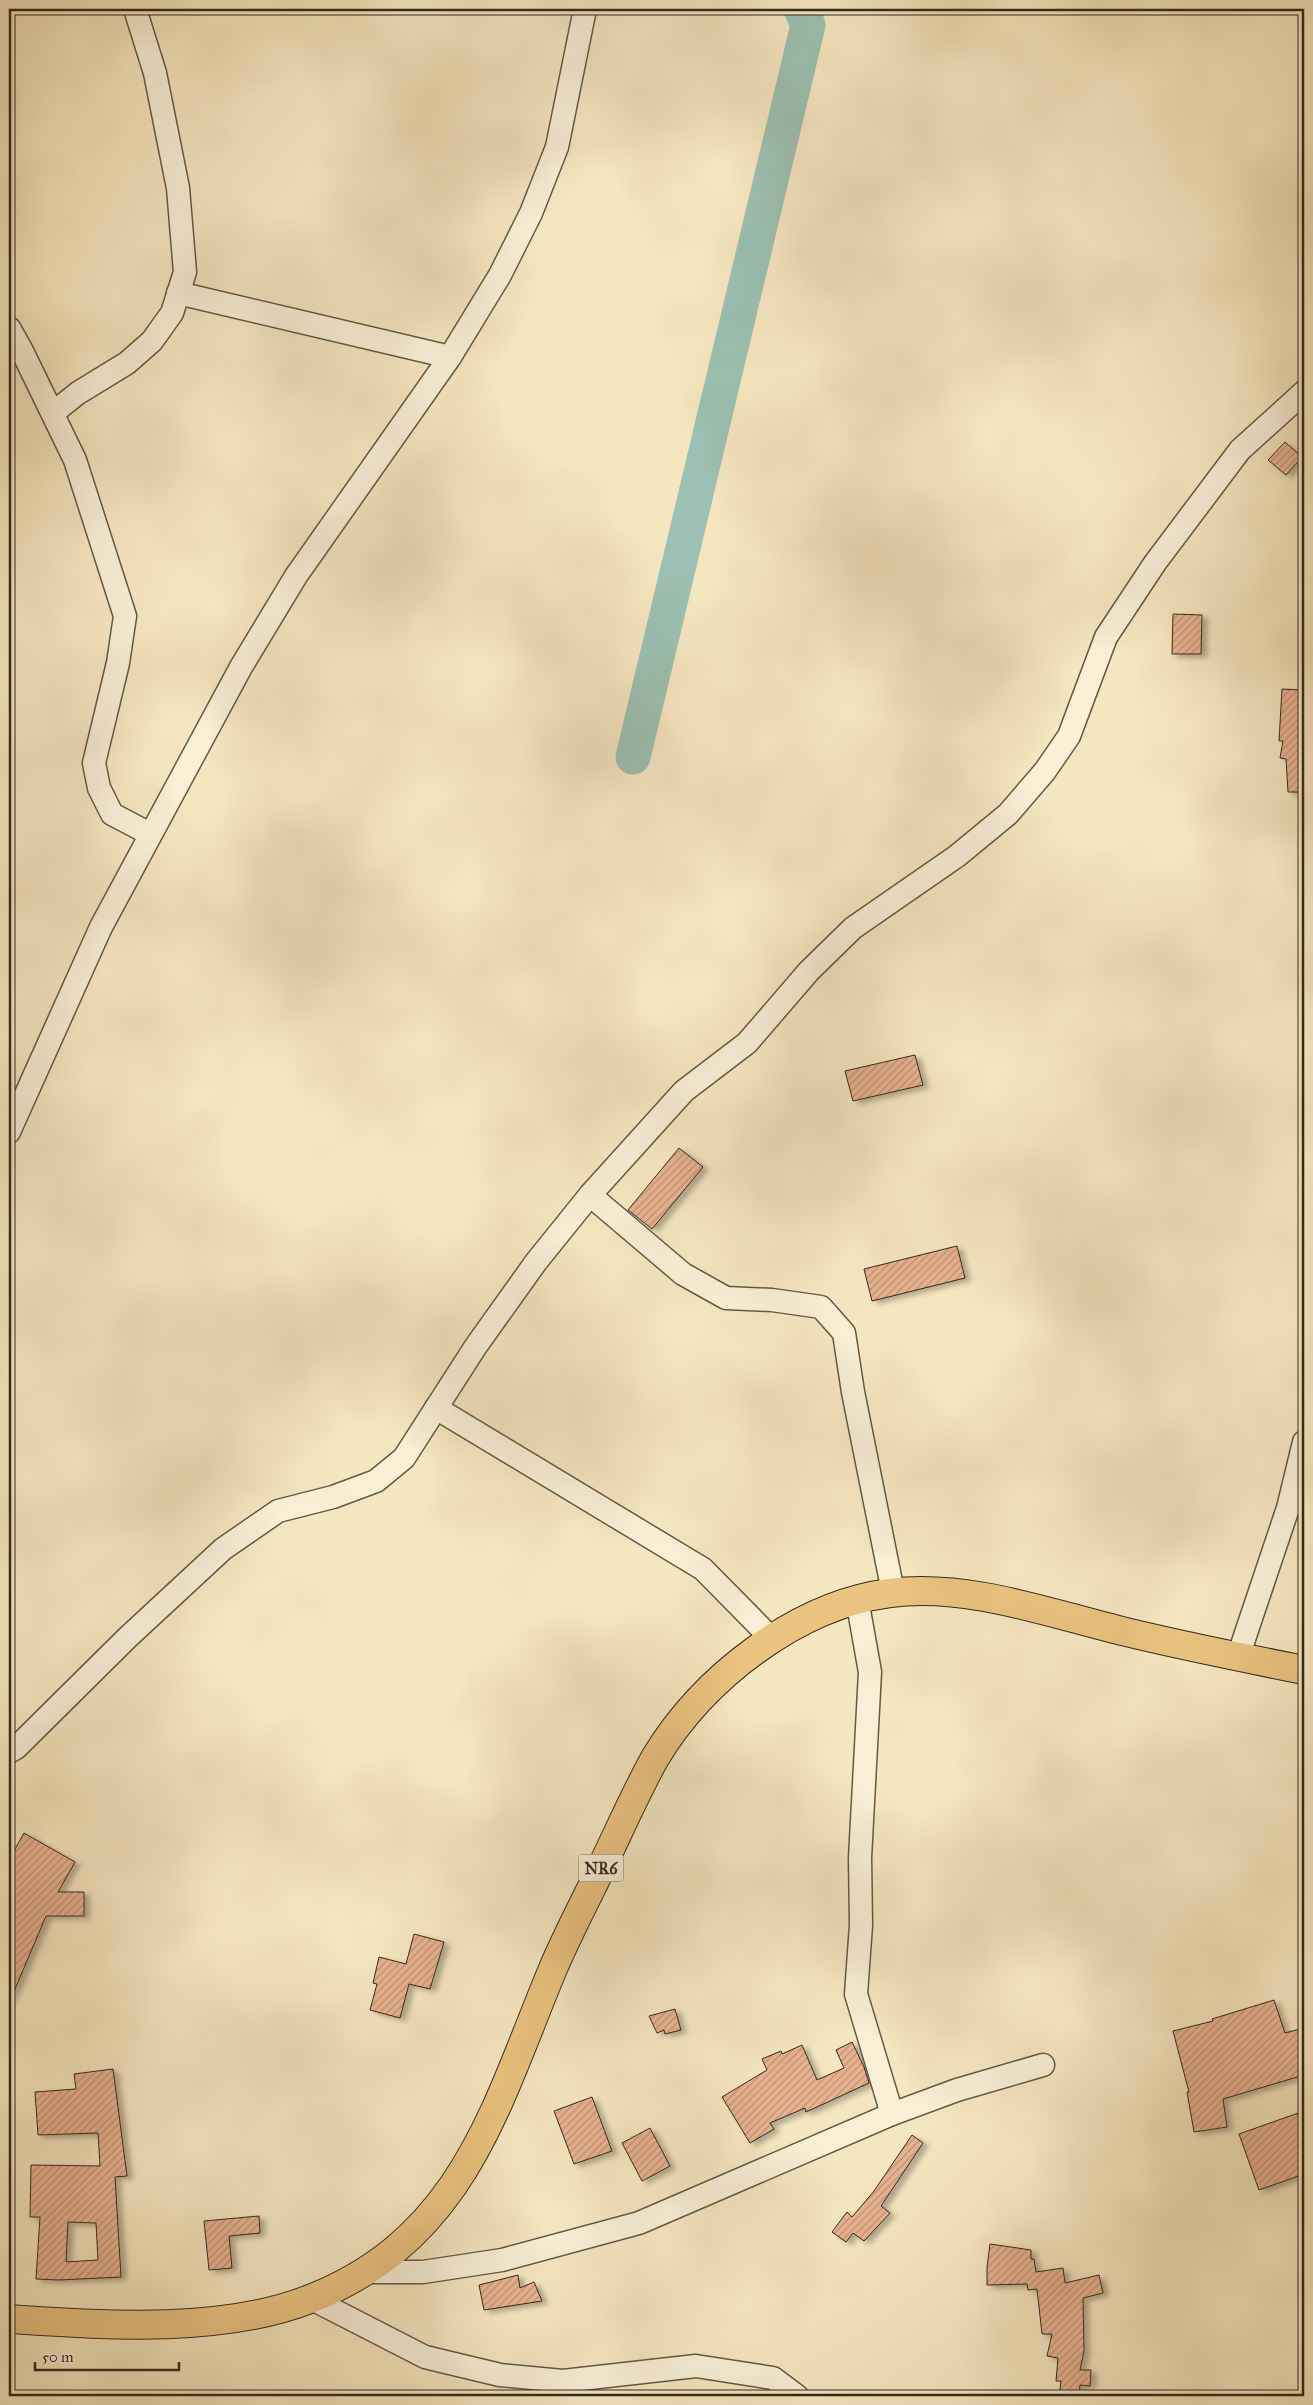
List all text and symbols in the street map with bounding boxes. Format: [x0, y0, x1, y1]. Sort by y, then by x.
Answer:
road number: NR6 [578, 1855, 624, 1882]
scale bar [35, 2340, 179, 2372]
text: 50 m [42, 2348, 74, 2366]

